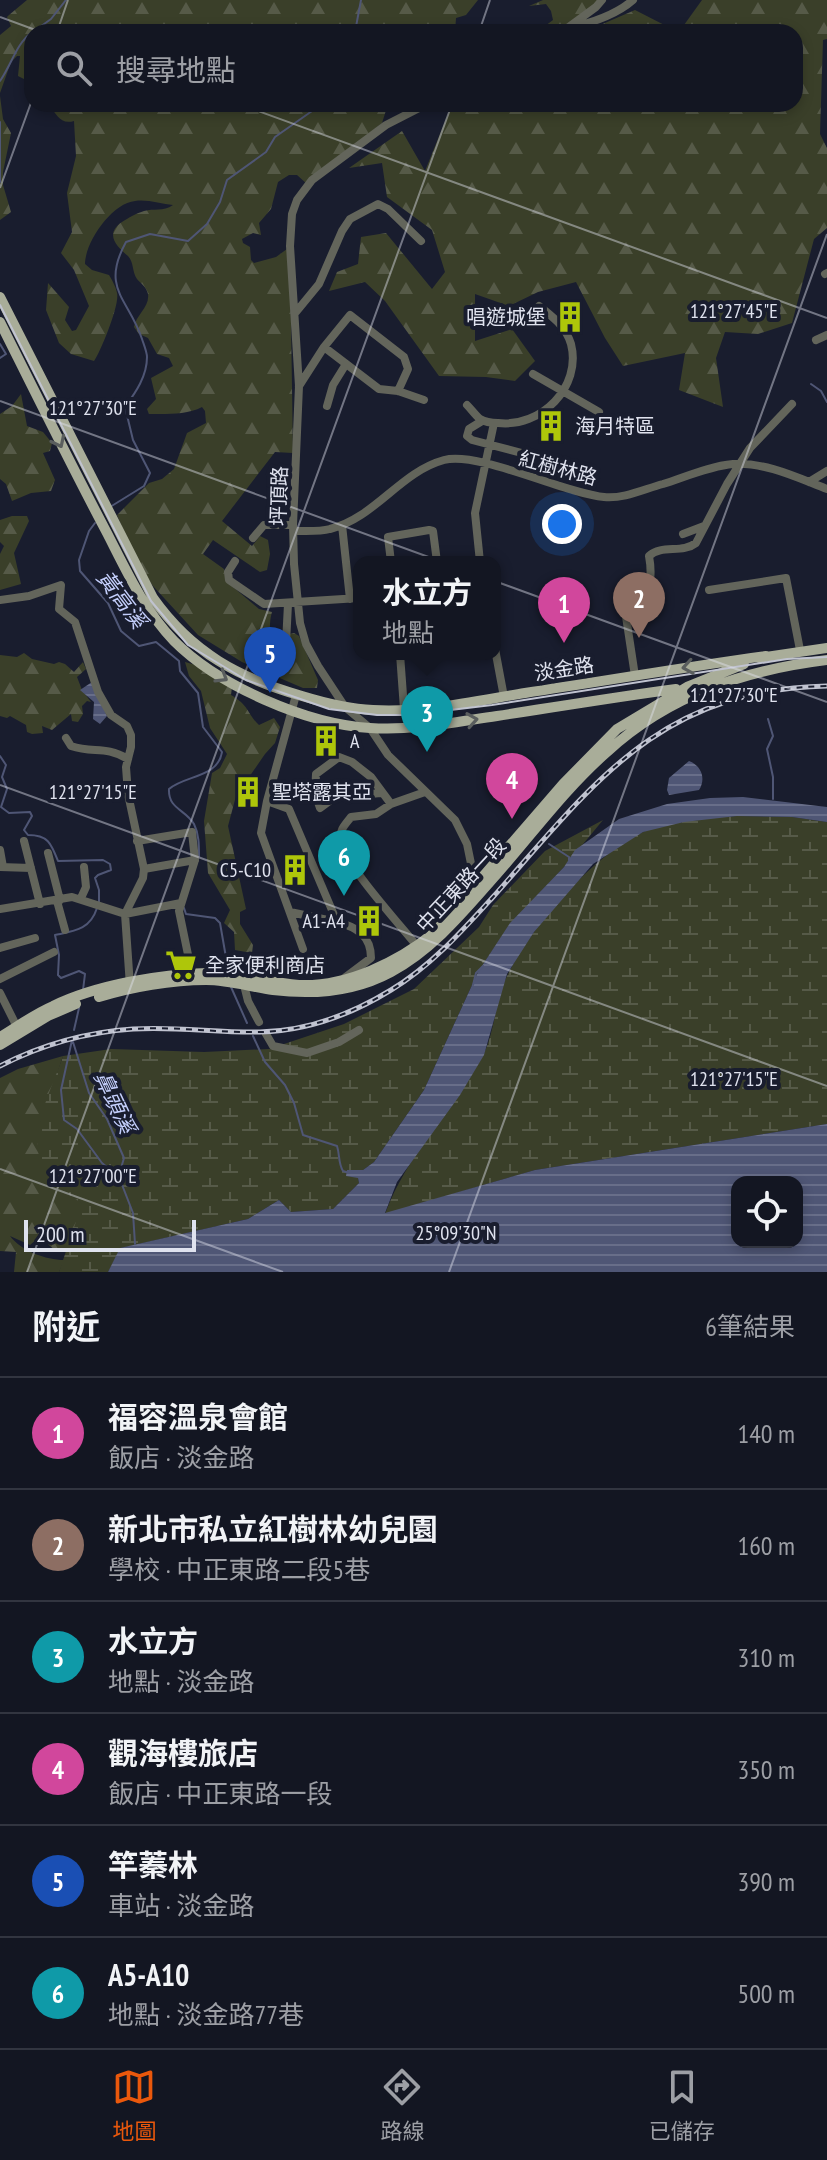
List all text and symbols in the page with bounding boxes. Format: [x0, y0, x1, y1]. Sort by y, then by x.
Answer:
search box [24, 24, 803, 112]
icon: search [52, 46, 96, 90]
text: 搜尋地點 [116, 50, 236, 89]
text: 121°27'45"E [690, 298, 778, 324]
building icon: 唱遊城堡 [553, 300, 587, 334]
place label: 唱遊城堡 [466, 304, 546, 330]
text: 121°27'30"E [49, 395, 137, 421]
building icon: 海月特區 [534, 409, 568, 443]
place label: 海月特區 [575, 413, 655, 439]
one-way arrow [49, 434, 65, 449]
street label: 紅樹林路 [516, 445, 600, 491]
street label: 坪頂路 [265, 466, 293, 526]
your location [542, 504, 582, 544]
popup [353, 556, 501, 660]
water label: 黃高溪 [91, 564, 155, 636]
text: 水立方 [382, 572, 472, 611]
pin: 2 [613, 572, 665, 638]
pin: 1 [538, 577, 590, 643]
text: 地點 [382, 616, 434, 649]
pin: 5 [244, 627, 296, 693]
street label: 淡金路 [532, 651, 596, 687]
one-way arrow [682, 658, 695, 675]
one-way arrow [213, 667, 228, 683]
text: 121°27'30"E [690, 682, 778, 708]
pin: 3 [401, 686, 453, 752]
one-way arrow [465, 712, 479, 729]
building icon: A [309, 724, 343, 758]
place label: A [350, 728, 360, 754]
pin: 4 [486, 753, 538, 819]
building icon: 聖塔露其亞 [231, 775, 265, 809]
text: 121°27'15"E [49, 779, 137, 805]
place label: 聖塔露其亞 [272, 779, 372, 805]
pin: 6 [318, 830, 370, 896]
street label: 中正東路一段 [411, 832, 511, 938]
building icon: C5-C10 [278, 853, 312, 887]
place label: C5-C10 [220, 857, 271, 883]
building icon: A1-A4 [352, 904, 386, 938]
place label: A1-A4 [302, 908, 345, 934]
supermarket icon: 全家便利商店 [164, 948, 198, 982]
place label: 全家便利商店 [205, 952, 325, 978]
water label: 鼻頭溪 [88, 1066, 143, 1141]
text: 121°27'15"E [690, 1066, 778, 1092]
text: 121°27'00"E [49, 1163, 137, 1189]
map controls [731, 1176, 803, 1248]
button: locate [731, 1176, 803, 1248]
scale bar [24, 1216, 196, 1252]
text: 200 m [36, 1220, 85, 1248]
text: 25°09'30"N [416, 1220, 496, 1246]
text: 附近 [32, 1304, 100, 1348]
text: 6筆結果 [705, 1310, 795, 1343]
text: 福容溫泉會館 [108, 1397, 288, 1436]
text: 1 [52, 1417, 64, 1450]
text: 140 m [737, 1417, 795, 1450]
text: 飯店 · 淡金路 [108, 1441, 255, 1474]
text: 新北市私立紅樹林幼兒園 [108, 1509, 438, 1548]
text: 2 [52, 1529, 64, 1562]
text: 160 m [737, 1529, 795, 1562]
text: 學校 · 中正東路二段5巷 [108, 1553, 370, 1586]
text: 水立方 [108, 1621, 198, 1660]
text: 3 [52, 1641, 64, 1674]
text: 310 m [737, 1641, 795, 1674]
text: 地點 · 淡金路 [108, 1665, 255, 1698]
text: 觀海樓旅店 [108, 1733, 258, 1772]
text: 4 [52, 1753, 64, 1786]
text: 350 m [737, 1753, 795, 1786]
text: 飯店 · 中正東路一段 [108, 1777, 333, 1810]
text: 竿蓁林 [108, 1845, 198, 1884]
text: 5 [52, 1865, 64, 1898]
text: 390 m [737, 1865, 795, 1898]
text: 車站 · 淡金路 [108, 1889, 255, 1922]
text: A5-A10 [108, 1955, 189, 1994]
text: 6 [52, 1977, 64, 2010]
text: 500 m [737, 1977, 795, 2010]
text: 地點 · 淡金路77巷 [108, 1998, 304, 2031]
tab: 地圖 [112, 2065, 156, 2145]
tab: 路線 [380, 2065, 425, 2145]
tab: 已儲存 [649, 2065, 715, 2145]

